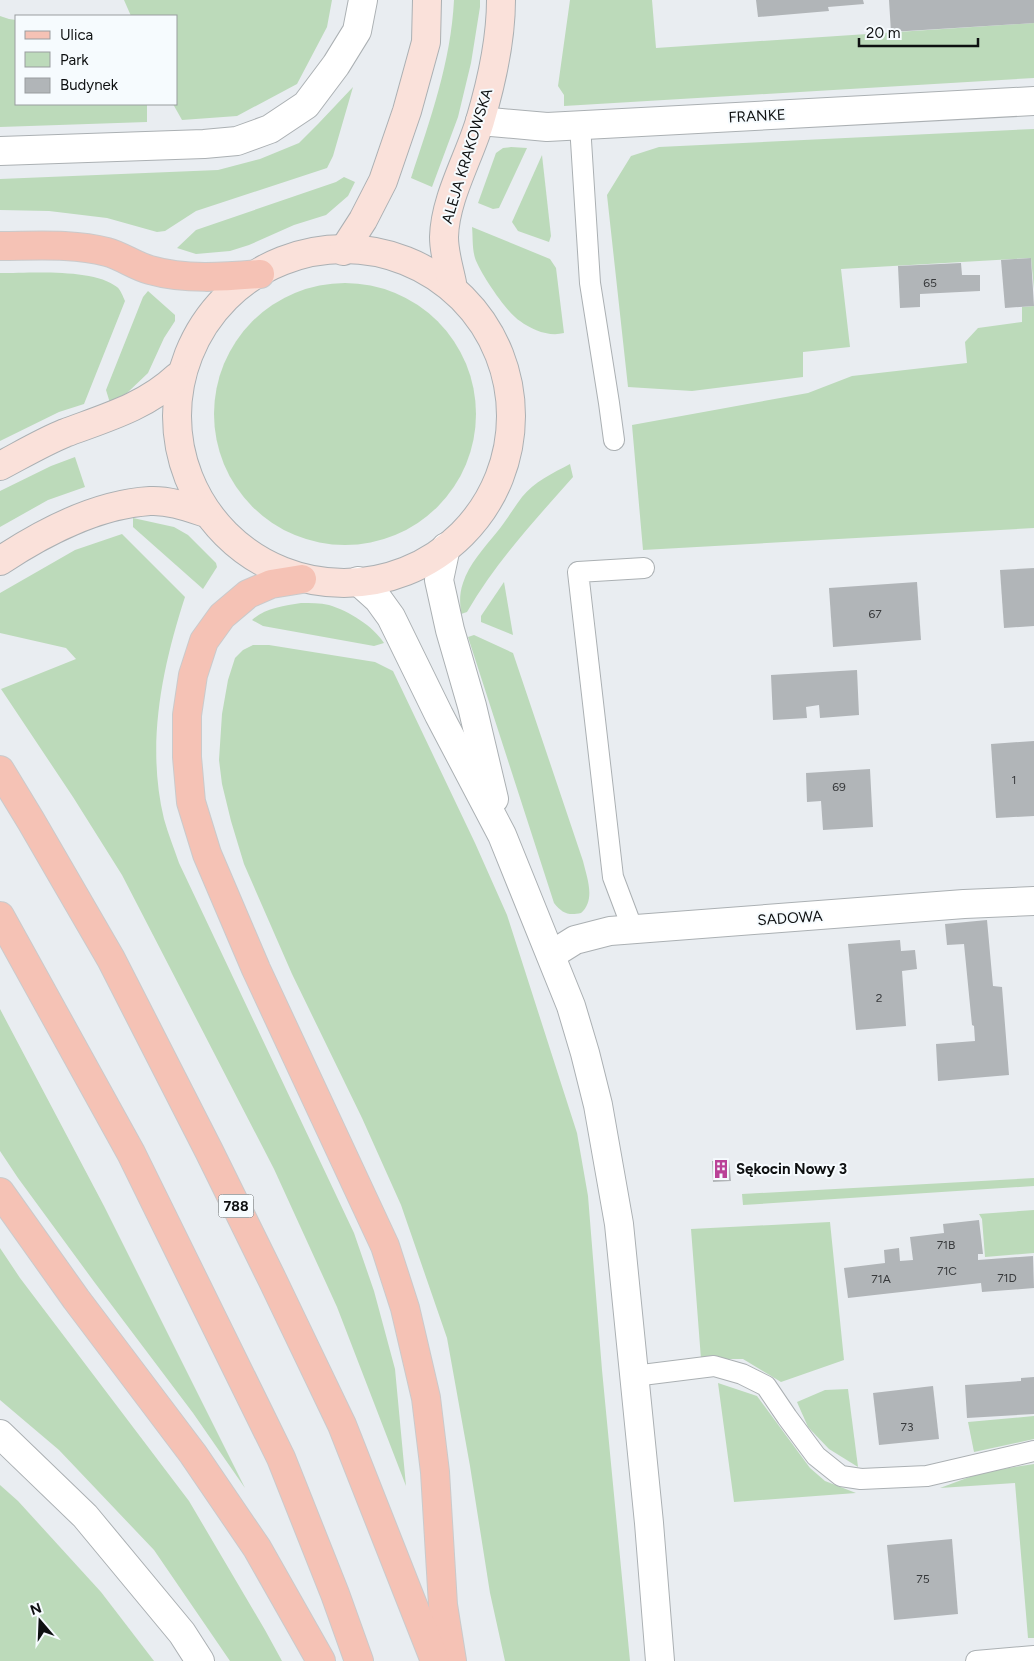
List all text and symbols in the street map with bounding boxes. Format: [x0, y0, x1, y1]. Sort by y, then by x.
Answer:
legend [15, 15, 178, 105]
scale bar [859, 15, 978, 47]
text: 20 m [866, 24, 900, 42]
text: Ulica [60, 26, 93, 44]
text: Park [60, 51, 89, 69]
text: Budynek [60, 76, 119, 94]
street label: ALEJA KRAKOWSKA [438, 86, 496, 226]
street label: FRANKE [728, 106, 786, 126]
house number: 65 [923, 276, 937, 290]
house number: 67 [868, 607, 882, 621]
house number: 1 [1012, 773, 1016, 787]
house number: 69 [832, 780, 846, 794]
street label: SADOWA [757, 907, 823, 929]
house number: 2 [876, 991, 882, 1005]
building icon: Sękocin Nowy 3 [710, 1158, 732, 1180]
place label: Sękocin Nowy 3 [736, 1160, 847, 1178]
road number: 788 [218, 1194, 254, 1218]
house number: 71B [937, 1238, 955, 1252]
house number: 71C [937, 1264, 957, 1278]
house number: 71D [997, 1271, 1017, 1285]
house number: 71A [871, 1272, 891, 1286]
house number: 73 [901, 1420, 913, 1434]
house number: 75 [916, 1572, 930, 1586]
north arrow [15, 1596, 65, 1646]
text: N [28, 1599, 44, 1619]

